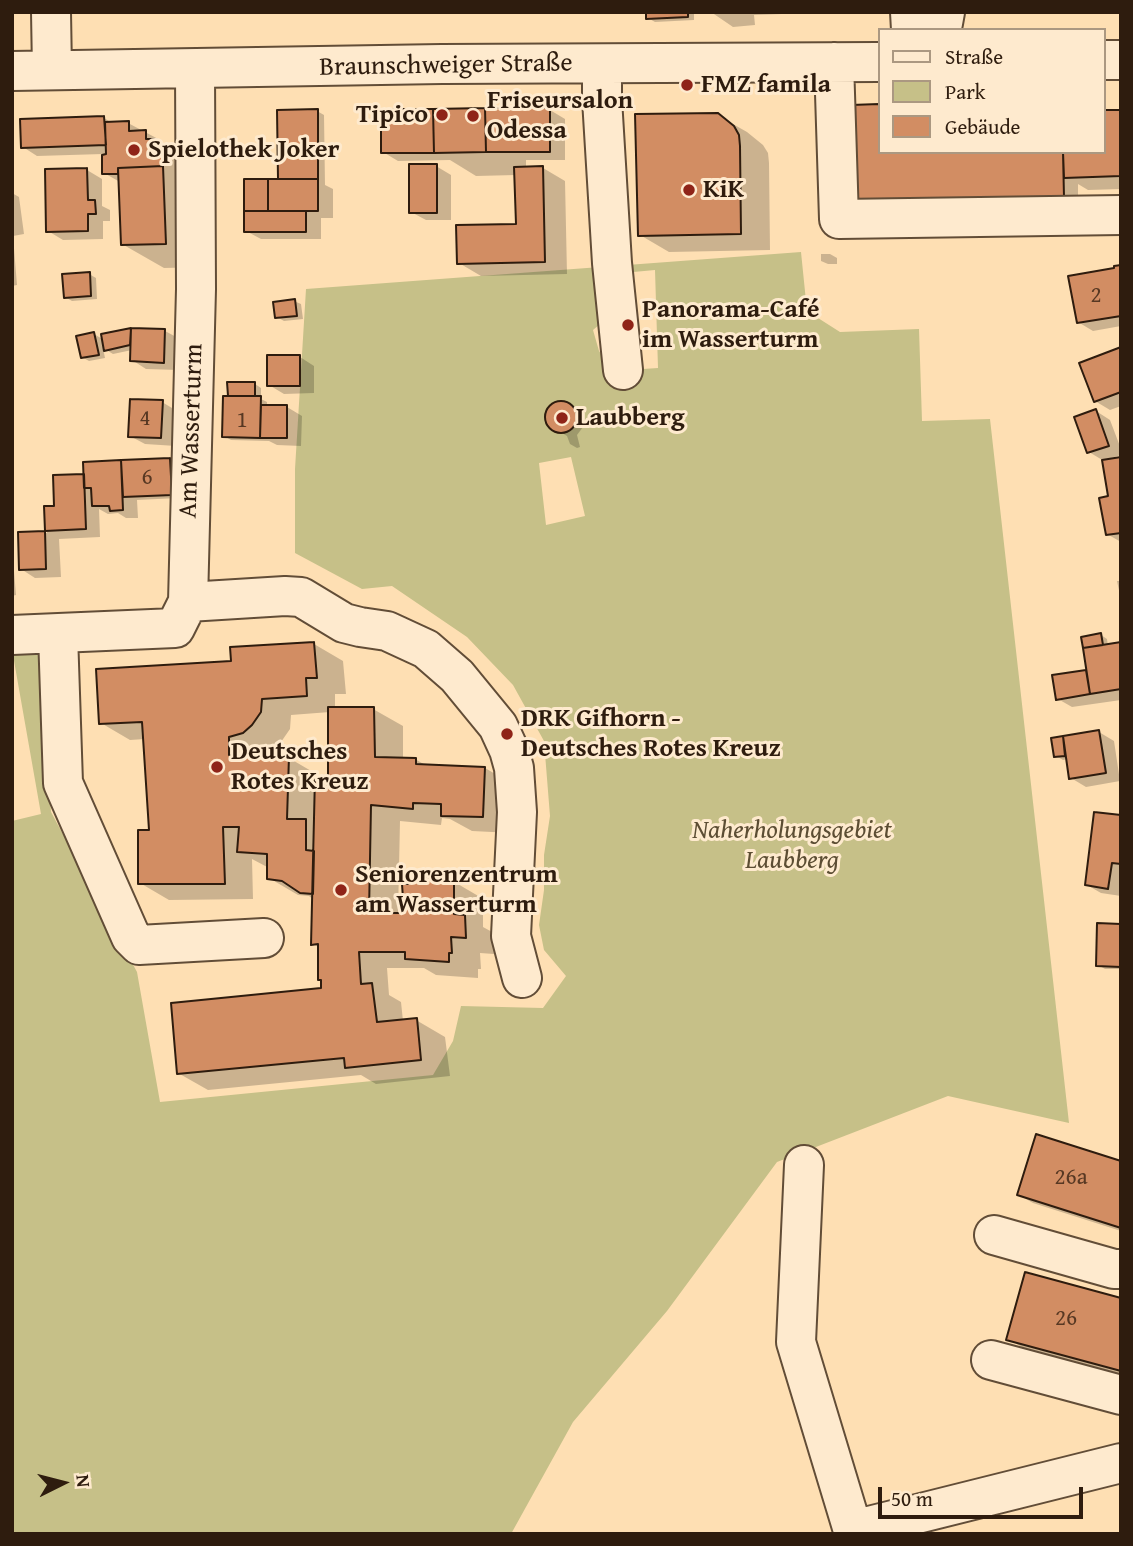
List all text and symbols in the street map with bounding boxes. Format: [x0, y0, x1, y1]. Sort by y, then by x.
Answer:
legend [878, 28, 1105, 154]
text: Straße [945, 41, 1003, 72]
street label: Braunschweiger Straße [319, 48, 573, 84]
place label: FMZ famila [701, 69, 831, 101]
text: Park [945, 76, 986, 107]
marker: FMZ famila [679, 77, 695, 93]
place label: Friseursalon Odessa [487, 85, 633, 146]
place label: Tipico [356, 99, 428, 131]
marker: Tipico [434, 107, 450, 123]
marker: Friseursalon Odessa [465, 108, 481, 124]
text: Gebäude [945, 111, 1020, 142]
place label: Spielothek Joker [148, 134, 339, 166]
marker: Spielothek Joker [126, 142, 142, 158]
place label: KiK [703, 174, 744, 206]
marker: KiK [681, 182, 697, 198]
house number: 2 [1090, 282, 1102, 310]
place label: Panorama-Café im Wasserturm [642, 294, 820, 356]
marker: Panorama-Café im Wasserturm [620, 317, 636, 333]
street label: Am Wasserturm [173, 343, 211, 519]
place label: Laubberg [576, 402, 685, 434]
house number: 4 [139, 405, 151, 433]
house number: 1 [236, 407, 248, 435]
marker: Laubberg [554, 410, 570, 426]
house number: 6 [141, 464, 153, 492]
place label: DRK Gifhorn - Deutsches Rotes Kreuz [521, 703, 781, 764]
marker: DRK Gifhorn - Deutsches Rotes Kreuz [499, 726, 515, 742]
place label: Deutsches Rotes Kreuz [231, 736, 369, 798]
marker: Deutsches Rotes Kreuz [209, 759, 225, 775]
park label: Naherholungsgebiet Laubberg [692, 815, 892, 876]
place label: Seniorenzentrum am Wasserturm [355, 859, 558, 920]
marker: Seniorenzentrum am Wasserturm [333, 882, 349, 898]
house number: 26a [1054, 1164, 1088, 1192]
house number: 26 [1055, 1305, 1077, 1333]
north arrow [28, 1448, 98, 1518]
scale bar [881, 1472, 1086, 1516]
text: N [69, 1473, 98, 1489]
text: 50 m [891, 1483, 933, 1514]

